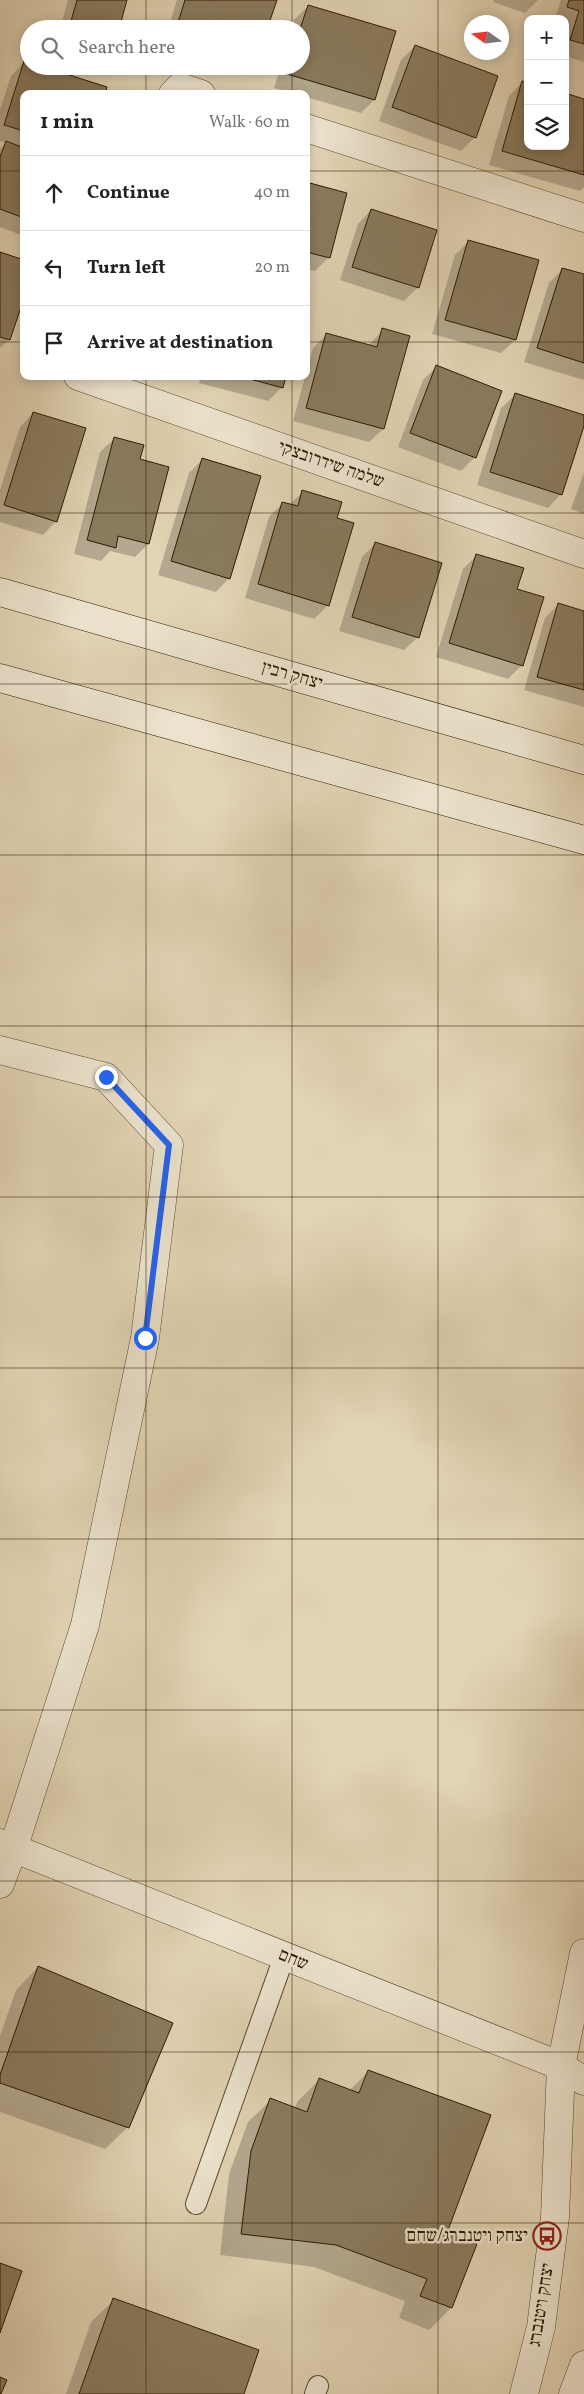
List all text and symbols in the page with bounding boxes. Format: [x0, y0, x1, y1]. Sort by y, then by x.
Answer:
north arrow [464, 15, 509, 60]
map controls [524, 15, 569, 150]
button: + [524, 15, 569, 60]
search box [20, 20, 310, 75]
icon: search [38, 34, 66, 62]
text: Search here [78, 35, 175, 61]
button: − [524, 60, 569, 105]
button: layers [524, 105, 569, 150]
text: 1 min [40, 108, 94, 137]
text: Walk · 60 m [209, 112, 290, 134]
icon: ahead [40, 179, 68, 207]
text: Continue [87, 180, 170, 206]
text: 40 m [254, 182, 290, 204]
icon: left [40, 254, 68, 282]
text: Turn left [87, 255, 166, 281]
text: 20 m [255, 257, 290, 279]
icon: arrive [40, 329, 68, 357]
text: Arrive at destination [87, 330, 273, 356]
street label: שלמה שידרובצקי [274, 435, 388, 495]
street label: יצחק רבין [259, 655, 325, 697]
route end [95, 1066, 118, 1089]
route start [134, 1327, 157, 1350]
street label: שחם [274, 1943, 312, 1977]
bus stop icon: יצחק ויטנברג/שחם [532, 2221, 562, 2251]
place label: יצחק ויטנברג/שחם [407, 2224, 528, 2249]
street label: יצחק ויטנברג [523, 2261, 561, 2349]

